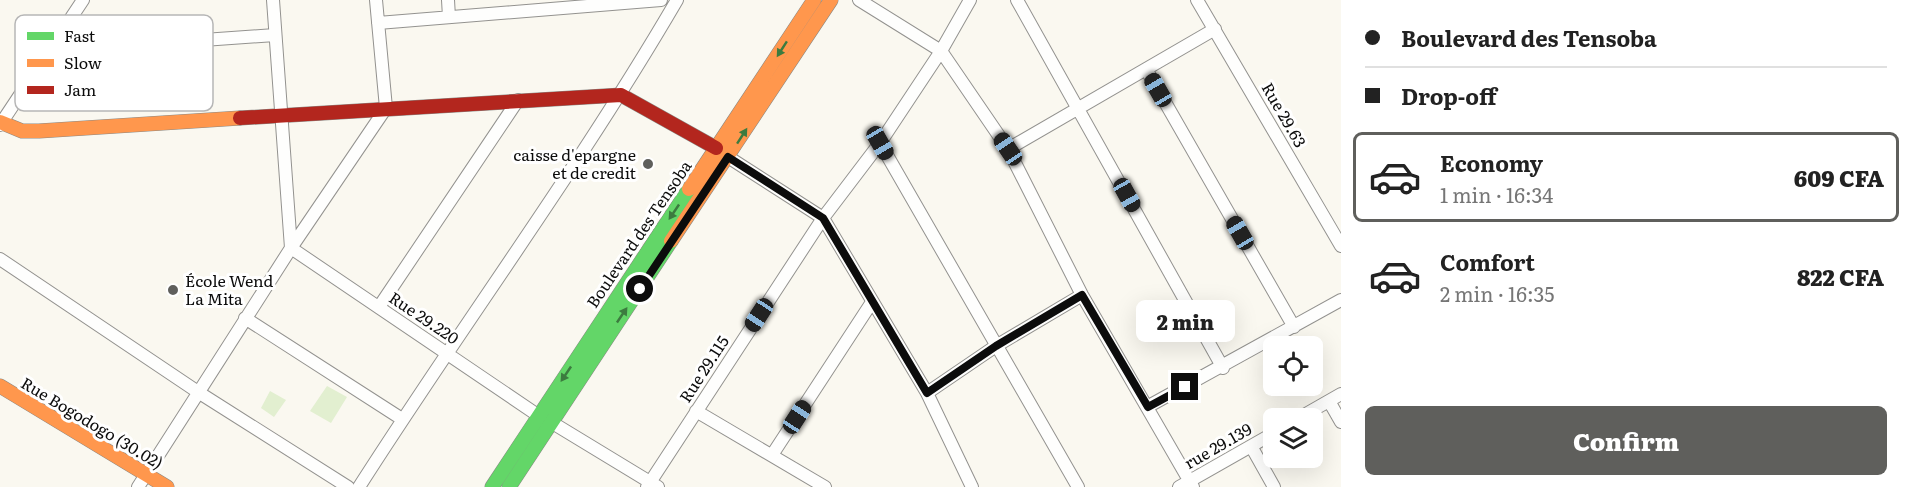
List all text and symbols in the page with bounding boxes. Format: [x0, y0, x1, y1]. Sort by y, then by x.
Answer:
legend [15, 15, 213, 111]
text: Boulevard des Tensoba [1401, 21, 1657, 54]
text: Fast [64, 23, 96, 47]
one-way arrow [776, 41, 787, 57]
text: Slow [64, 50, 102, 74]
car [1141, 70, 1175, 110]
text: Jam [64, 77, 97, 101]
street label: Rue 29.63 [1257, 77, 1313, 152]
text: Drop-off [1401, 79, 1497, 112]
car [863, 123, 897, 163]
one-way arrow [737, 127, 748, 144]
car [990, 129, 1026, 169]
place label: caisse d'epargne et de credit [513, 142, 637, 184]
text: Economy [1440, 146, 1543, 179]
icon: car [1368, 150, 1422, 204]
street label: Boulevard des Tensoba [580, 155, 697, 312]
marker: caisse d'epargne et de credit [641, 157, 655, 171]
text: 609 CFA [1794, 161, 1884, 194]
car [1110, 175, 1144, 215]
text: 1 min · 16:34 [1440, 179, 1553, 209]
one-way arrow [668, 203, 680, 219]
car [1223, 213, 1257, 253]
text: Comfort [1440, 245, 1535, 278]
icon: car [1368, 249, 1422, 303]
text: 822 CFA [1797, 260, 1884, 293]
place label: École Wend La Mita [185, 268, 274, 310]
route start [626, 275, 653, 302]
text: 2 min · 16:35 [1440, 278, 1554, 308]
marker: École Wend La Mita [166, 283, 180, 297]
street label: Rue 29.220 [385, 285, 464, 349]
car [742, 295, 776, 335]
callout: 2 min [1136, 300, 1234, 342]
text: 2 min [1157, 306, 1214, 336]
one-way arrow [617, 307, 628, 324]
street label: Rue 29.115 [673, 330, 734, 407]
map controls [1263, 336, 1323, 468]
button: locate [1263, 336, 1323, 396]
one-way arrow [561, 366, 572, 382]
street label: Rue Bogodogo (30.02) [17, 370, 168, 474]
route end [1171, 373, 1198, 400]
car [780, 397, 814, 437]
button: Confirm [1365, 406, 1887, 475]
button: layers [1263, 408, 1323, 468]
street label: rue 29.139 [1179, 416, 1256, 474]

